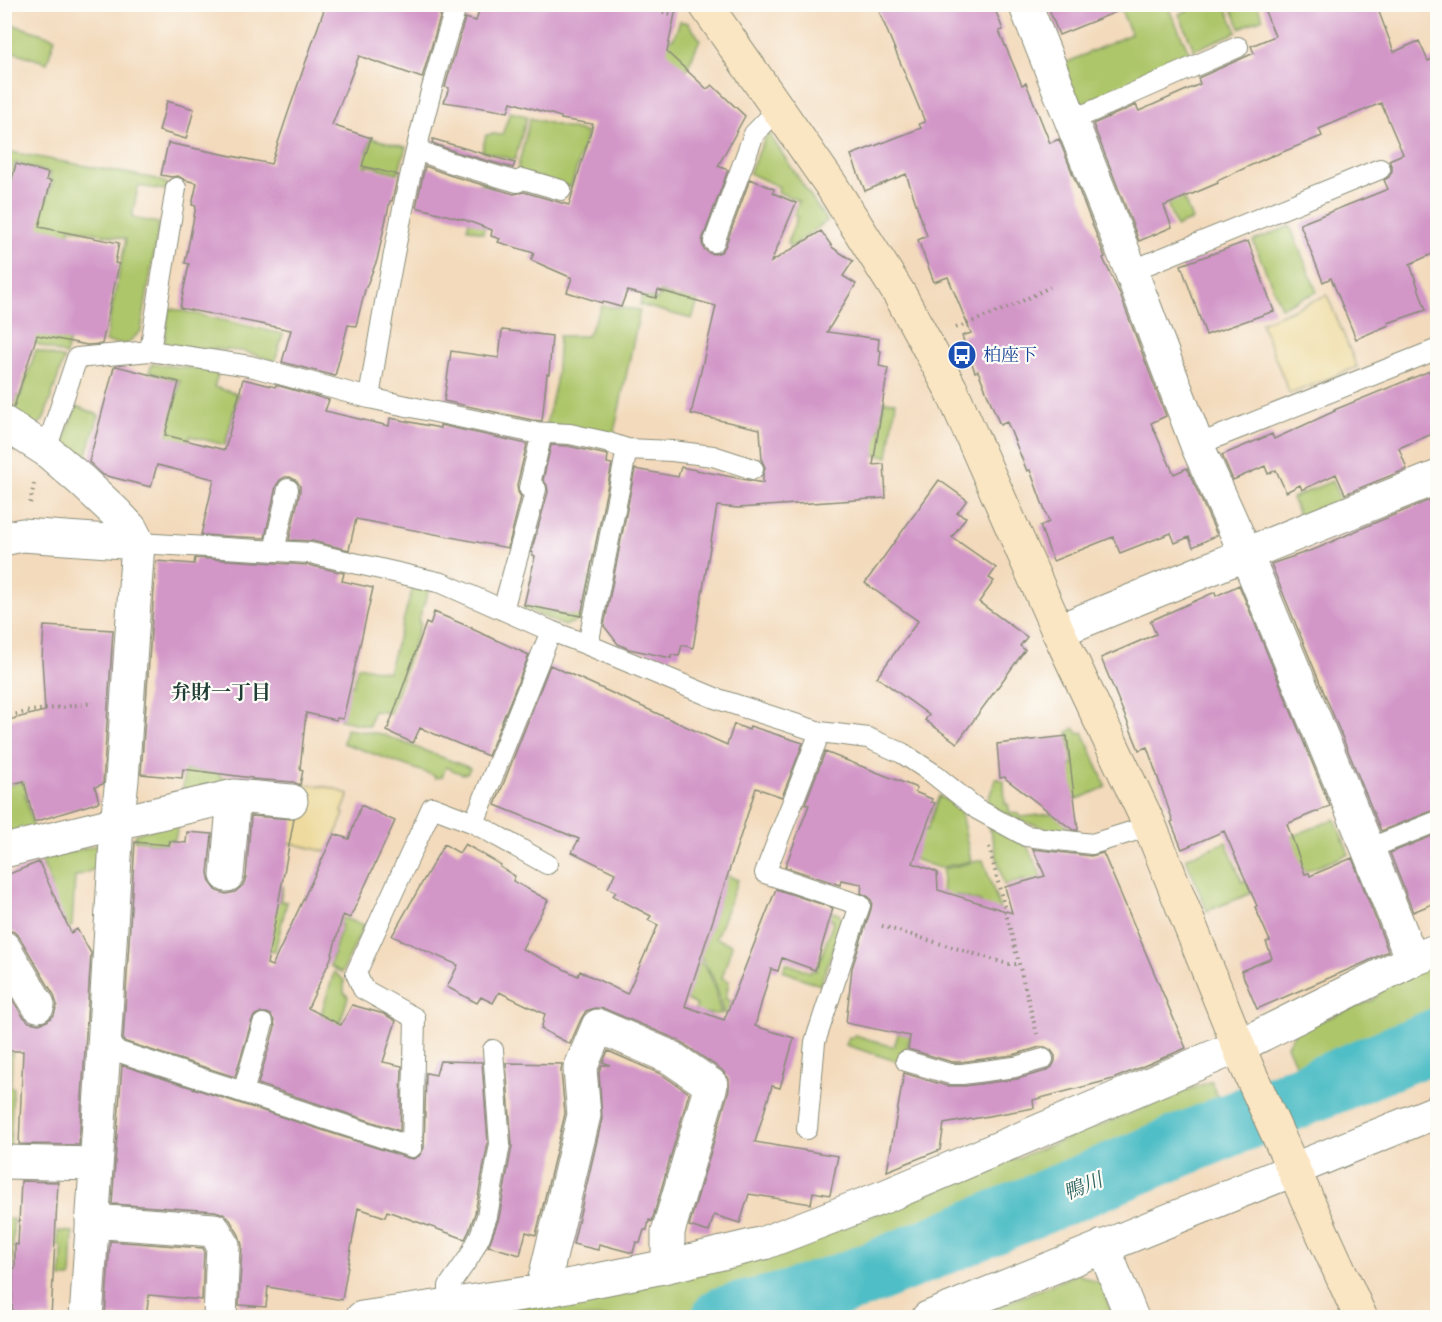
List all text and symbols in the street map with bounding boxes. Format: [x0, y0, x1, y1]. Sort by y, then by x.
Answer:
bus stop icon: 柏座下 [946, 339, 978, 371]
place label: 柏座下 [983, 343, 1037, 367]
district label: 弁財一丁目 [171, 679, 271, 706]
water label: 鴨川 [1060, 1166, 1109, 1206]

